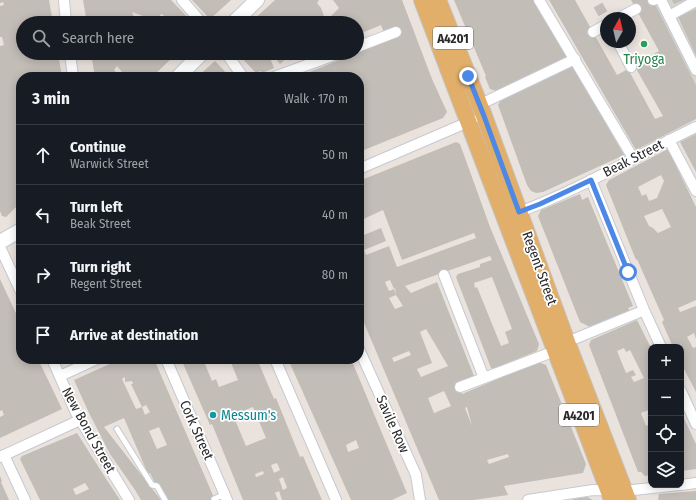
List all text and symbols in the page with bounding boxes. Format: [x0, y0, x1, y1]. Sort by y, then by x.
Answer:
north arrow [600, 12, 636, 48]
search box [16, 16, 364, 60]
icon: search [30, 27, 52, 49]
road number: A4201 [433, 27, 473, 49]
text: Search here [62, 29, 134, 47]
marker: Triyoga [639, 39, 649, 49]
place label: Triyoga [623, 51, 665, 68]
route end [459, 67, 477, 85]
text: 3 min [32, 88, 70, 109]
text: Walk · 170 m [284, 91, 348, 106]
street label: Beak Street [600, 136, 667, 181]
text: Continue [70, 138, 126, 156]
icon: ahead [32, 144, 54, 166]
text: 50 m [322, 147, 348, 162]
text: Warwick Street [70, 156, 149, 171]
text: Turn left [70, 198, 123, 216]
icon: left [32, 204, 54, 226]
text: 40 m [322, 207, 348, 222]
text: Beak Street [70, 216, 131, 231]
street label: Regent Street [518, 229, 561, 308]
text: Turn right [70, 258, 131, 276]
route start [619, 263, 637, 281]
icon: right [32, 264, 54, 286]
text: 80 m [322, 267, 348, 282]
text: Regent Street [70, 276, 142, 291]
icon: arrive [32, 324, 54, 346]
text: Arrive at destination [70, 326, 198, 344]
map controls [648, 344, 684, 488]
button: + [648, 344, 684, 380]
button: − [648, 380, 684, 416]
street label: New Bond Street [58, 384, 119, 476]
street label: Savile Row [372, 393, 413, 456]
street label: Cork Street [176, 398, 217, 463]
road number: A4201 [559, 404, 599, 426]
place label: Messum's [221, 407, 276, 424]
marker: Messum's [208, 410, 218, 420]
button: locate [648, 416, 684, 452]
button: layers [648, 452, 684, 488]

